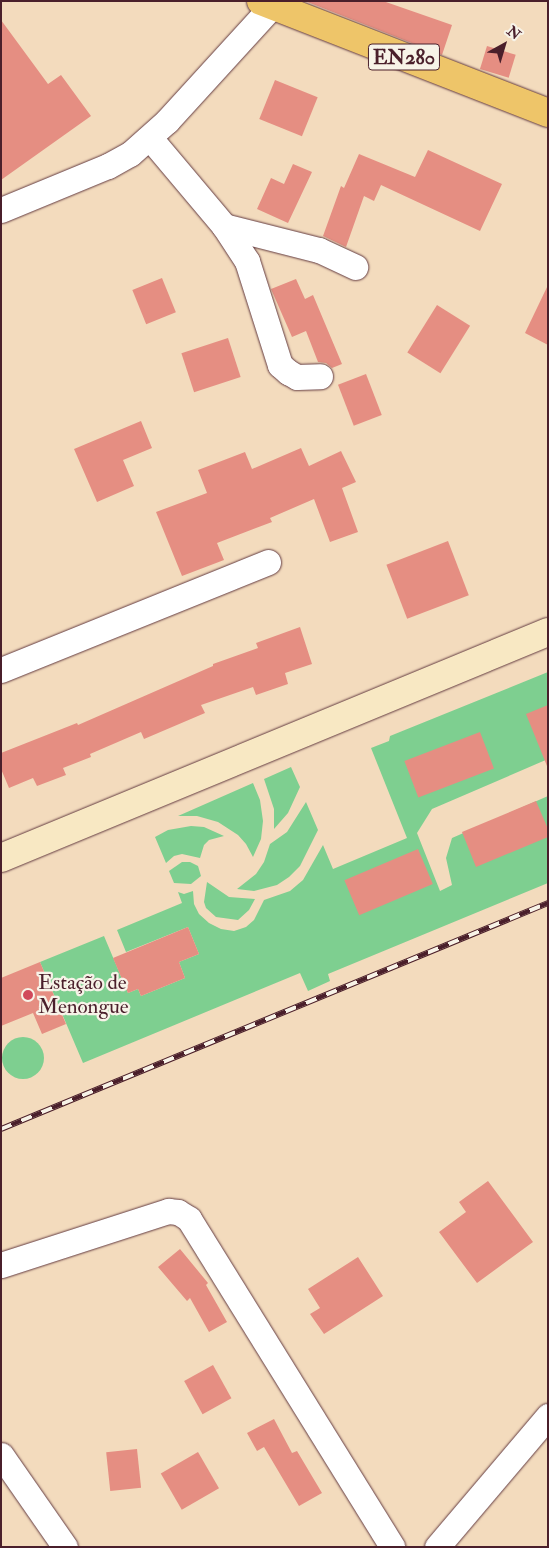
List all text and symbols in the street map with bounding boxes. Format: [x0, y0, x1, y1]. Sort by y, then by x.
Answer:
north arrow [479, 20, 529, 70]
text: N [504, 22, 524, 44]
road number: EN280 [368, 40, 440, 74]
place label: Estação de Menongue [38, 970, 129, 1020]
marker: Estação de Menongue [22, 989, 34, 1001]

